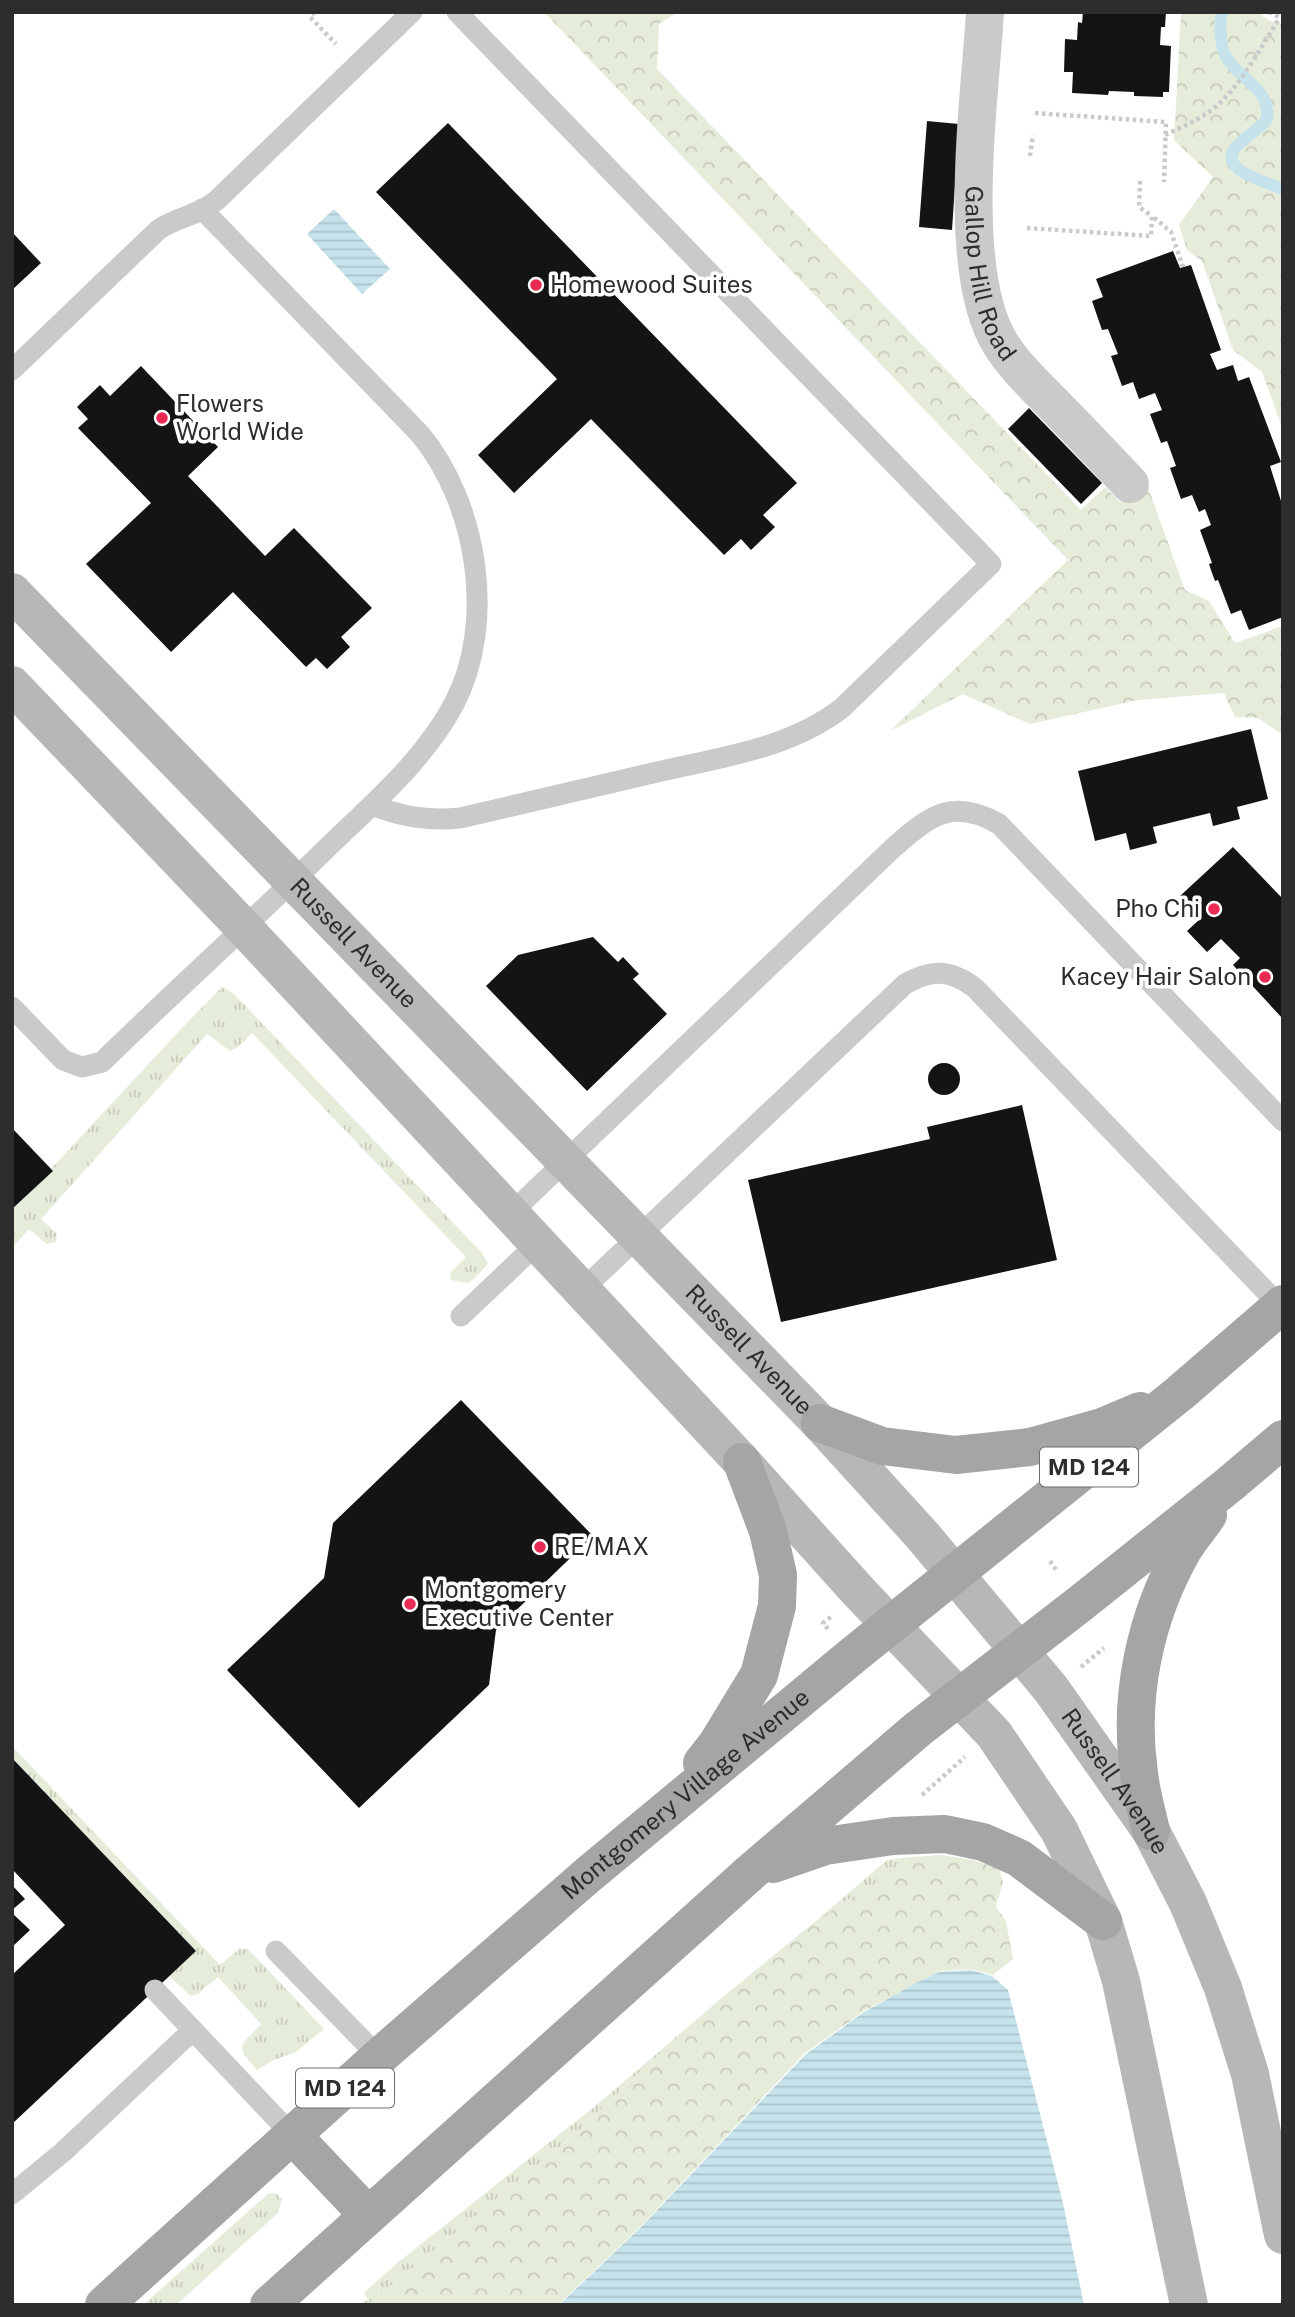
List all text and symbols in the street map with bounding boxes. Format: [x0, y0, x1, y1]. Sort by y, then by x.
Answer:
street label: Gallop Hill Road [961, 186, 1023, 366]
place label: Homewood Suites [550, 270, 753, 298]
marker: Homewood Suites [528, 277, 544, 293]
place label: Flowers World Wide [176, 389, 304, 445]
marker: Flowers World Wide [154, 410, 170, 426]
street label: Russell Avenue [285, 872, 424, 1013]
place label: Pho Chi [1115, 894, 1200, 922]
marker: Pho Chi [1206, 901, 1222, 917]
place label: Kacey Hair Salon [1060, 962, 1251, 990]
marker: Kacey Hair Salon [1257, 969, 1273, 985]
street label: Russell Avenue [680, 1278, 819, 1420]
road number: MD 124 [1040, 1448, 1138, 1486]
place label: RE/MAX [554, 1532, 649, 1560]
marker: RE/MAX [532, 1539, 548, 1555]
place label: Montgomery Executive Center [424, 1575, 614, 1631]
marker: Montgomery Executive Center [402, 1596, 418, 1612]
street label: Montgomery Village Avenue [555, 1682, 814, 1905]
street label: Russell Avenue [1056, 1703, 1175, 1858]
road number: MD 124 [296, 2068, 394, 2108]

